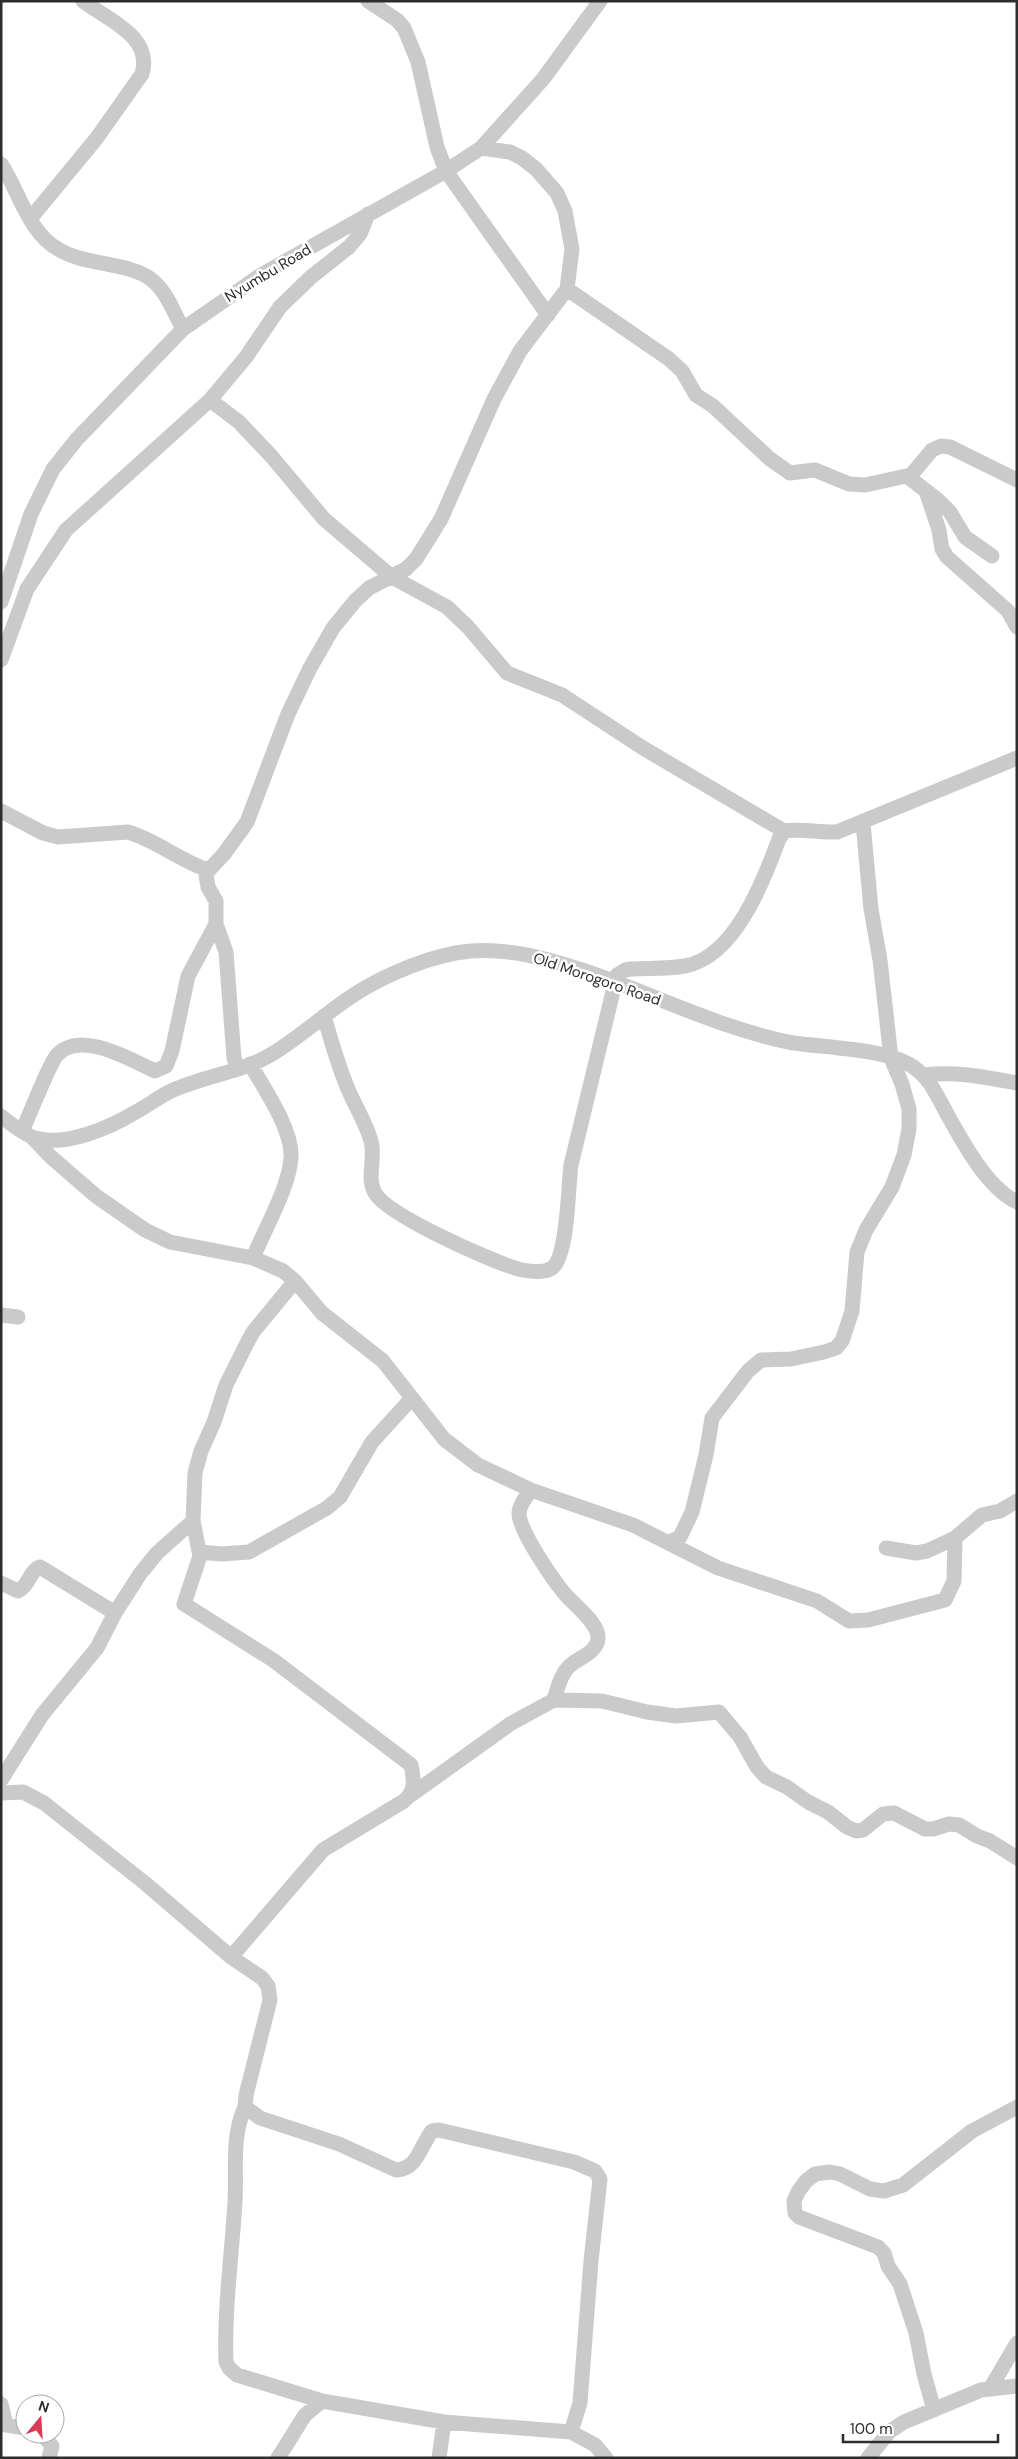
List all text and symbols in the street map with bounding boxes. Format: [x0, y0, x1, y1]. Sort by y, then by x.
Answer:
street label: Nyumbu Road [221, 239, 315, 307]
street label: Old Morogoro Road [531, 948, 663, 1010]
north arrow [15, 2394, 65, 2444]
text: N [36, 2396, 52, 2417]
scale bar [843, 2412, 998, 2444]
text: 100 m [850, 2419, 893, 2439]

